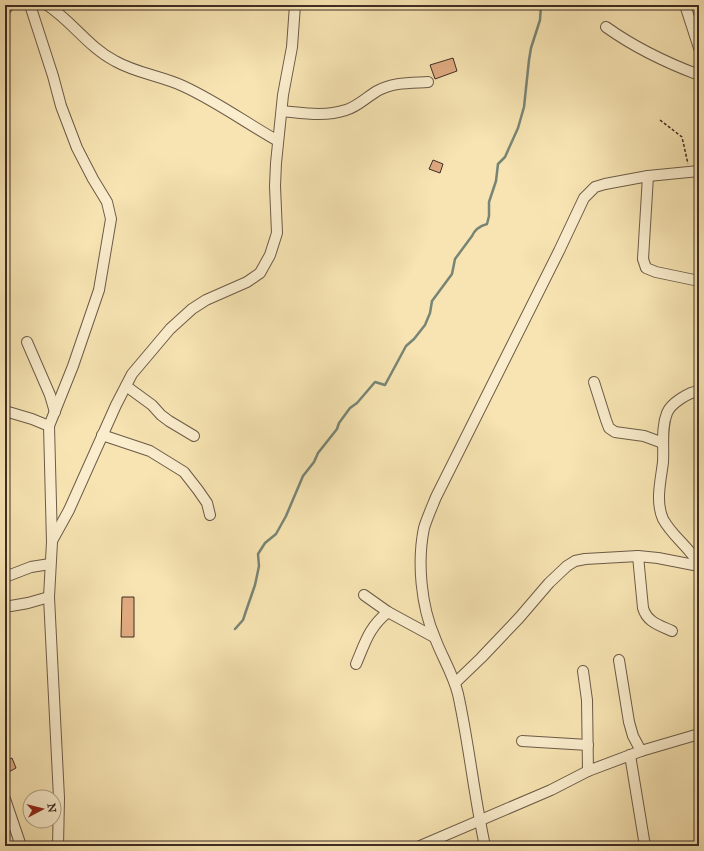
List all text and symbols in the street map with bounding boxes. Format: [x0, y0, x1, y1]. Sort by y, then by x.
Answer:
north arrow [22, 789, 62, 829]
text: N [44, 802, 59, 814]

